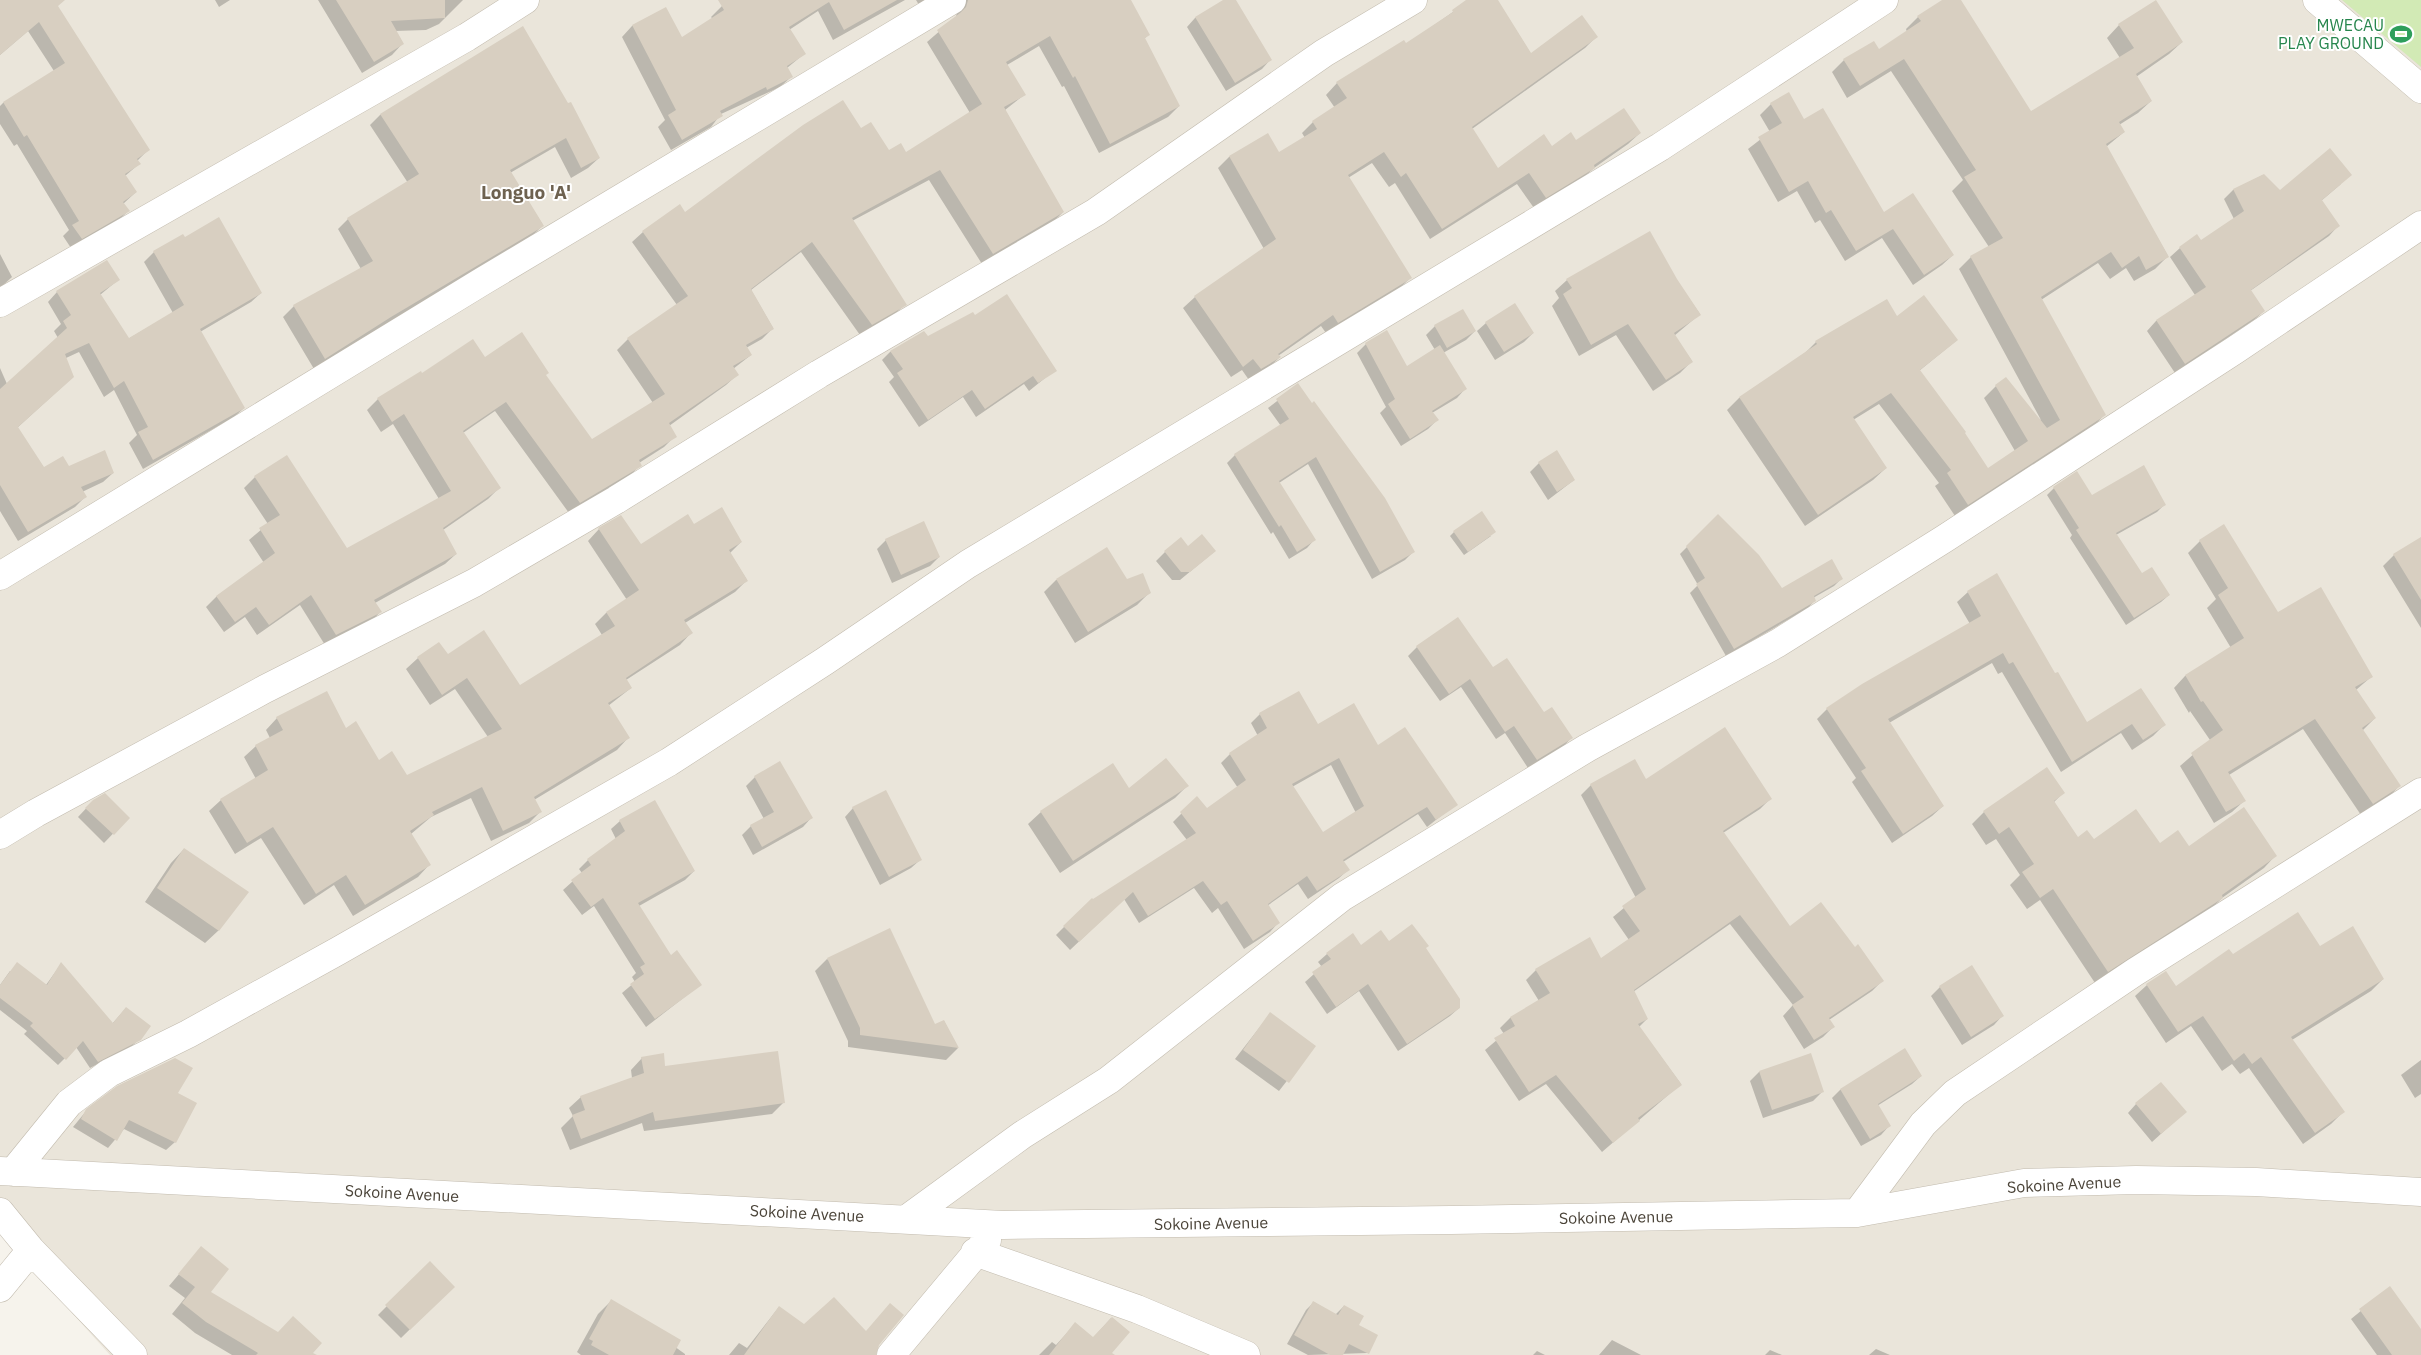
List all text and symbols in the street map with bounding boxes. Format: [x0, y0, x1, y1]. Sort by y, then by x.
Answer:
place label: MWECAU PLAY GROUND [2278, 15, 2384, 53]
sports icon: MWECAU PLAY GROUND [2388, 21, 2414, 47]
district label: Longuo 'A' [481, 180, 571, 204]
street label: Sokoine Avenue [2006, 1171, 2122, 1197]
street label: Sokoine Avenue [344, 1180, 460, 1206]
street label: Sokoine Avenue [749, 1200, 865, 1226]
street label: Sokoine Avenue [1559, 1206, 1674, 1228]
street label: Sokoine Avenue [1154, 1212, 1269, 1234]

